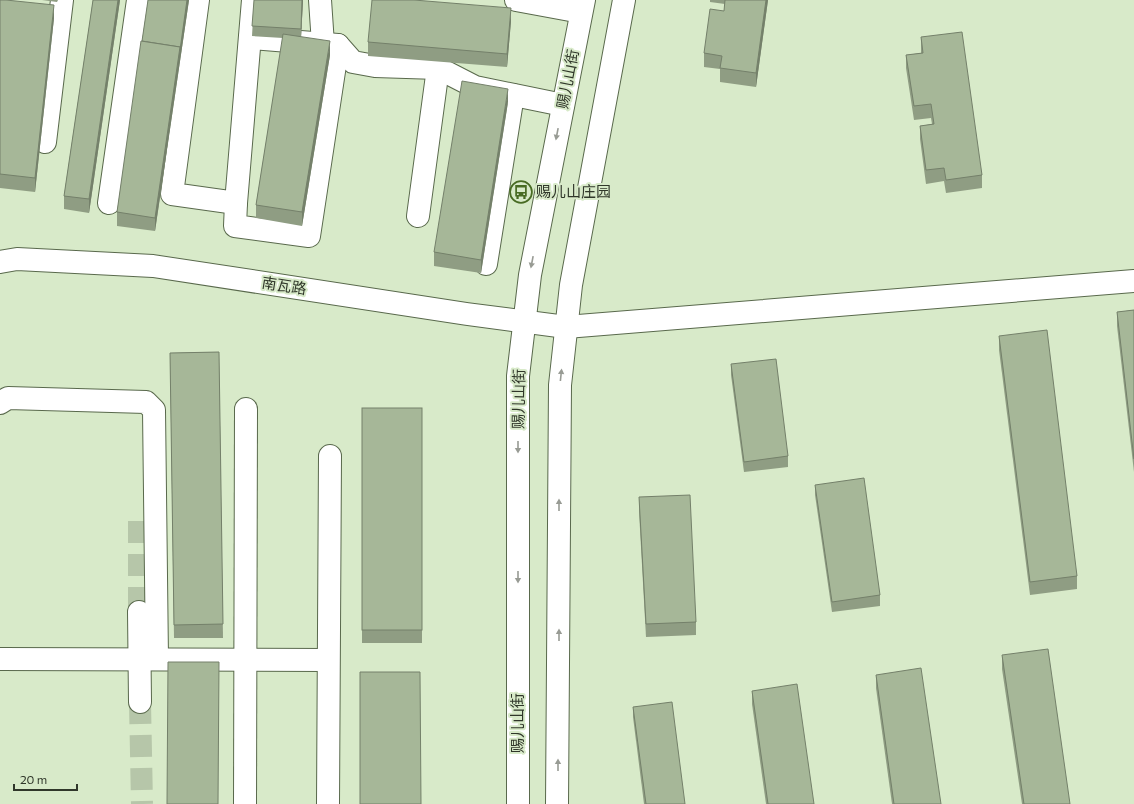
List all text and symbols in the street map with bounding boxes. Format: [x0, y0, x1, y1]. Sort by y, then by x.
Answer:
street label: 赐儿山街 [552, 48, 582, 110]
one-way arrow [554, 128, 560, 141]
bus stop icon: 赐儿山庄园 [508, 179, 534, 205]
place label: 赐儿山庄园 [536, 182, 611, 200]
one-way arrow [529, 256, 535, 268]
street label: 南瓦路 [261, 273, 308, 297]
street label: 赐儿山街 [508, 369, 528, 429]
one-way arrow [558, 369, 565, 381]
one-way arrow [515, 441, 521, 454]
one-way arrow [556, 499, 563, 511]
one-way arrow [515, 571, 521, 584]
one-way arrow [556, 628, 562, 641]
street label: 赐儿山街 [508, 693, 526, 753]
one-way arrow [555, 758, 561, 771]
scale bar [14, 766, 77, 792]
text: 20 m [20, 772, 47, 786]

